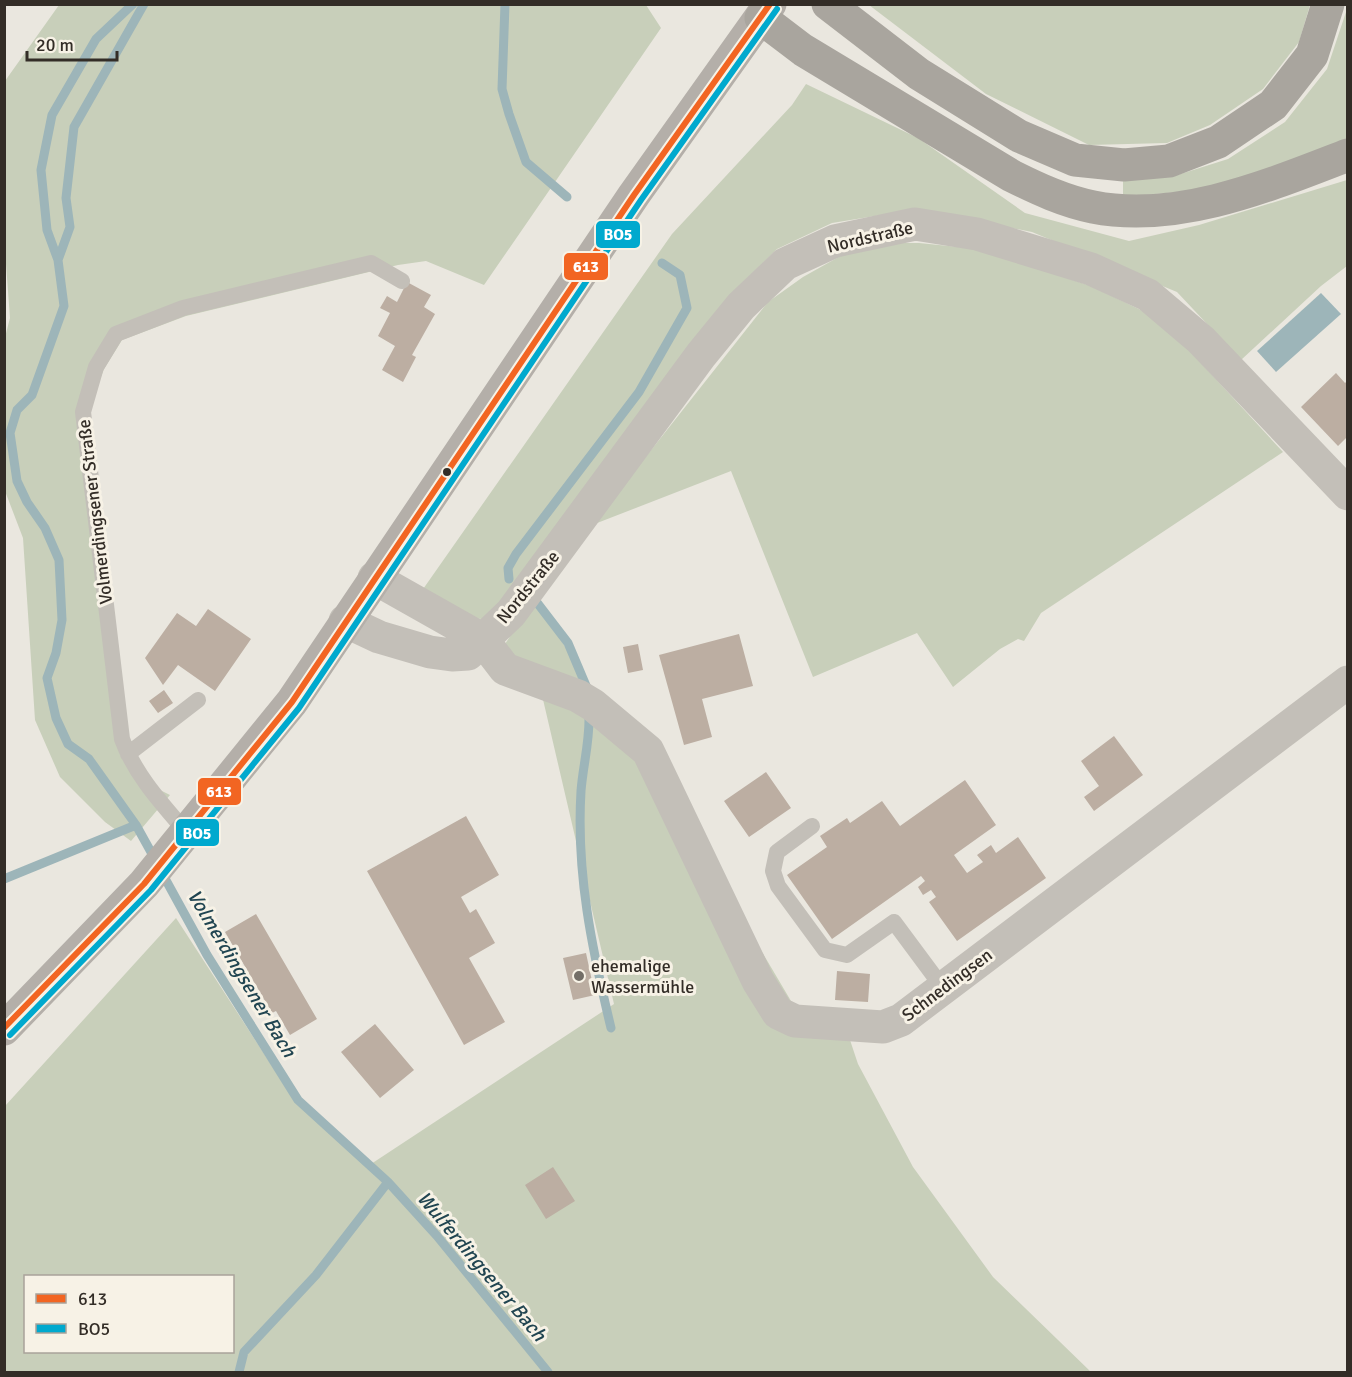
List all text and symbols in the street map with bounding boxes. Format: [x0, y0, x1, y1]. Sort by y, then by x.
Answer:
scale bar [27, 24, 117, 62]
text: 20 m [36, 34, 74, 56]
street label: Nordstraße [825, 216, 915, 258]
line badge: BO5 [595, 220, 641, 249]
text: BO5 [603, 225, 633, 245]
line badge: 613 [563, 252, 609, 281]
text: 613 [573, 257, 599, 277]
street label: Volmerdingsener Straße [73, 418, 117, 606]
unlabelled marker [441, 466, 453, 478]
street label: Nordstraße [492, 546, 564, 628]
line badge: 613 [197, 777, 242, 806]
text: 613 [206, 782, 232, 802]
line badge: BO5 [175, 818, 220, 847]
text: BO5 [182, 824, 212, 844]
water label: Volmerdingsener Bach [182, 885, 302, 1063]
street label: Schnedingsen [897, 944, 997, 1026]
place label: ehemalige Wassermühle [591, 955, 694, 998]
marker: ehemalige Wassermühle [572, 969, 586, 983]
water label: Wulferdingsener Bach [412, 1186, 552, 1347]
legend [24, 1275, 234, 1353]
text: 613 [78, 1288, 107, 1310]
text: BO5 [78, 1318, 110, 1340]

